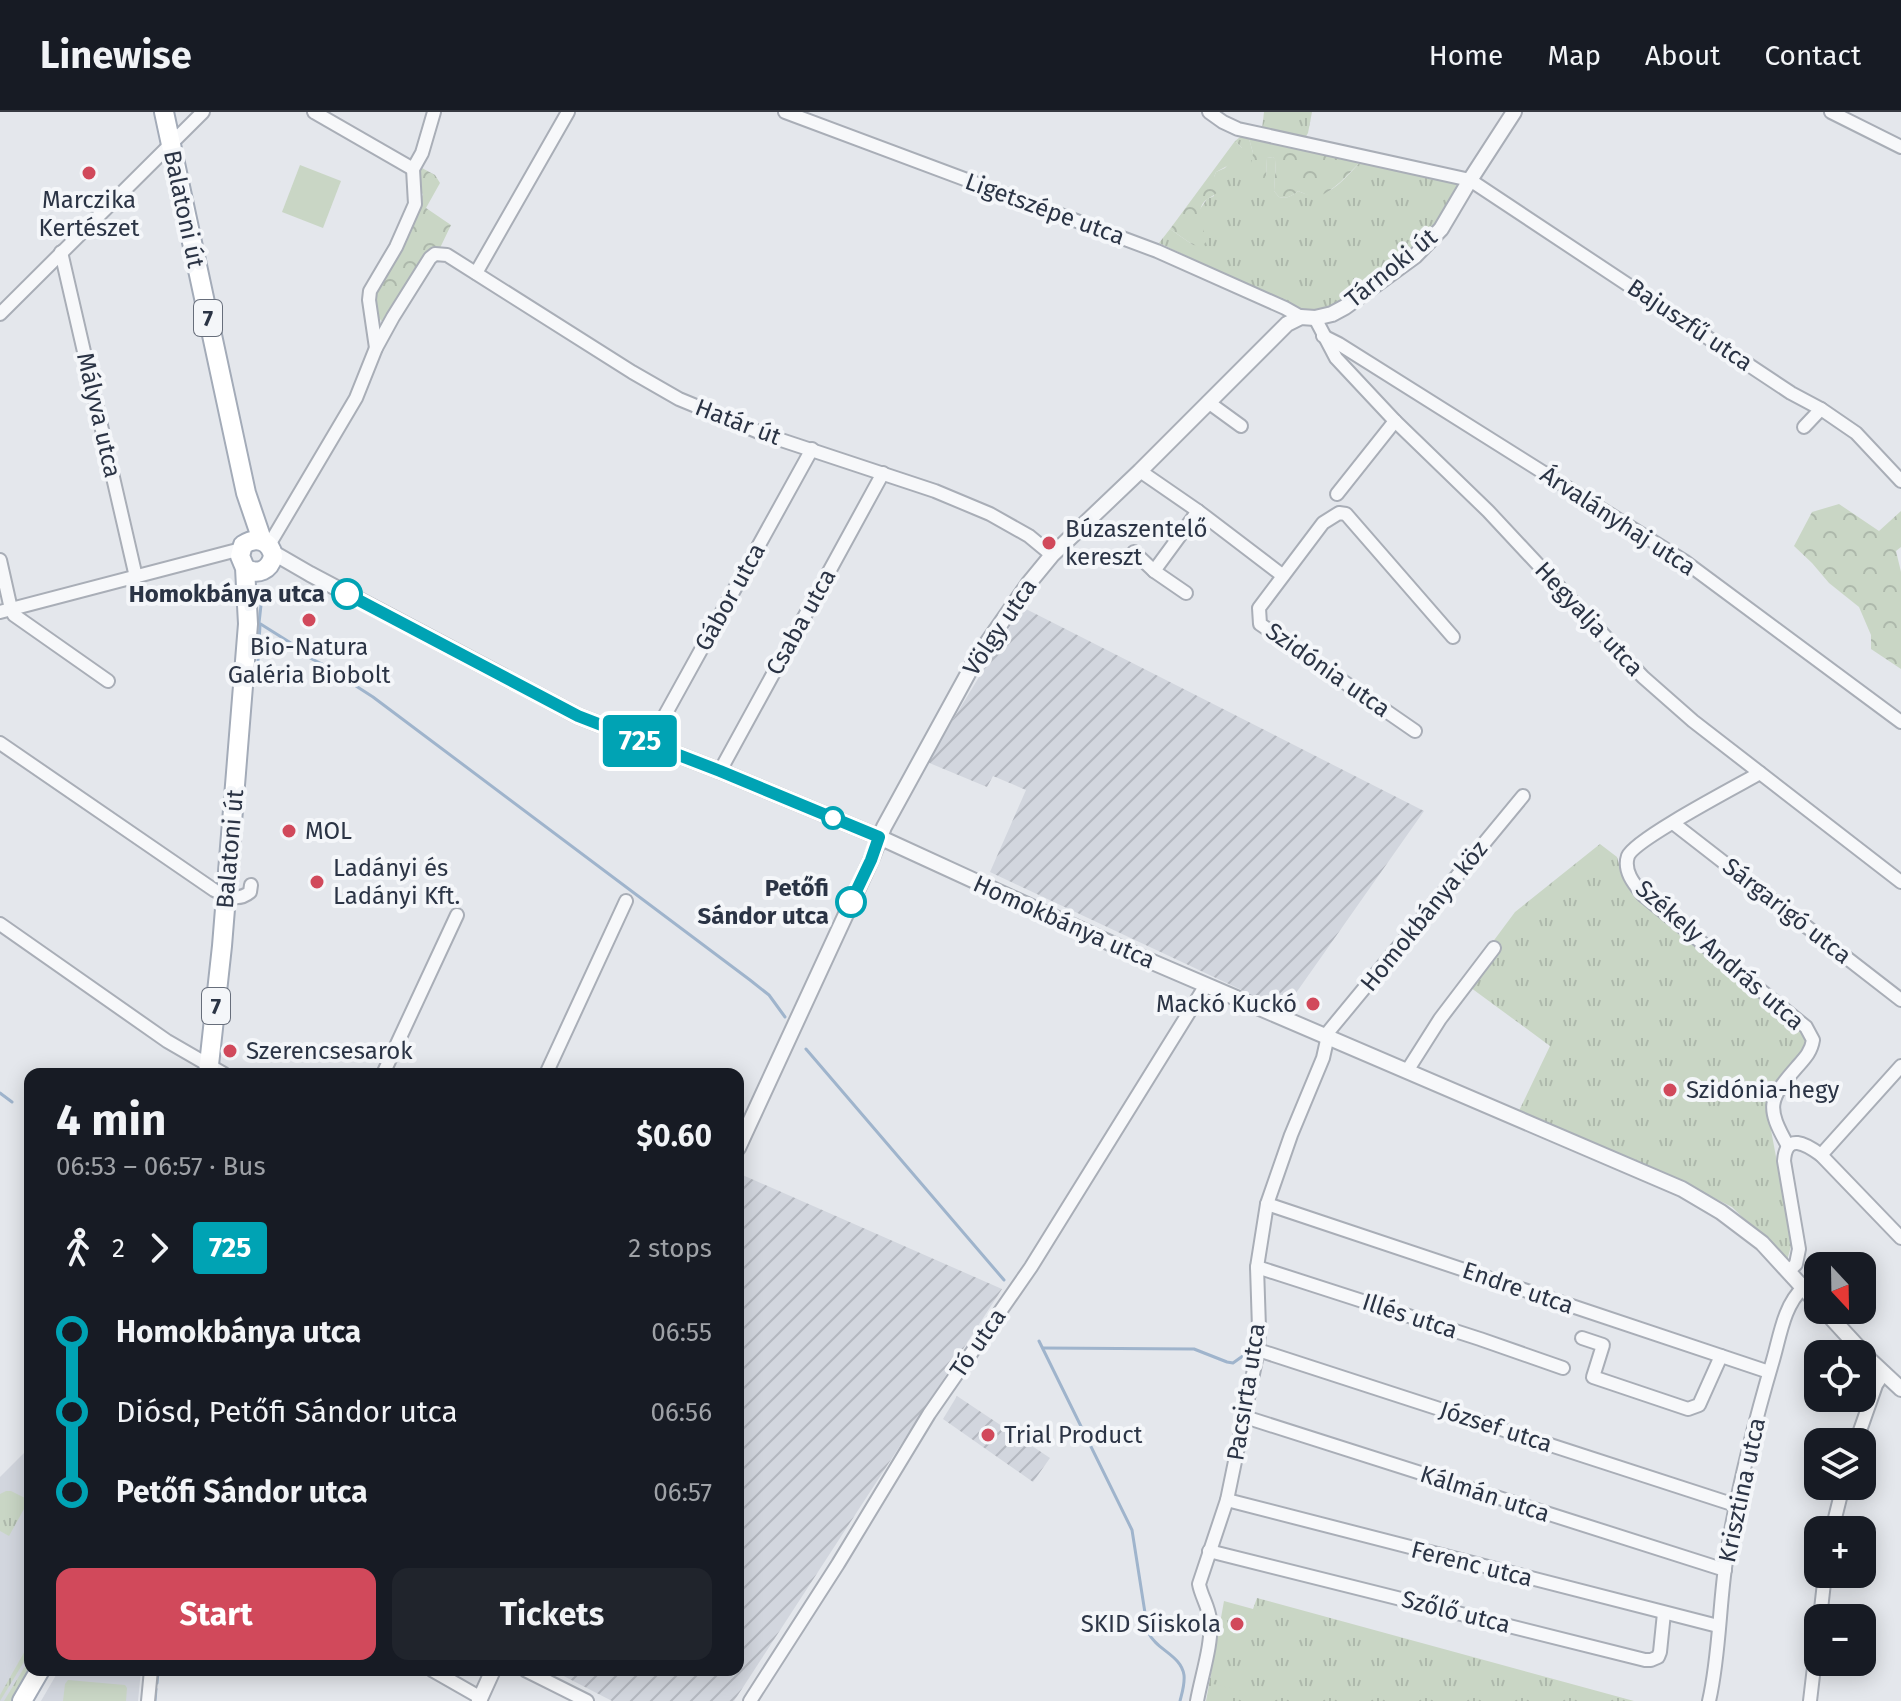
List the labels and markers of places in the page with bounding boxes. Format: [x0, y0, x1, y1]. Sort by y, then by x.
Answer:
marker: Marczika Kertészet [80, 164, 98, 182]
place label: Marczika Kertészet [39, 186, 140, 242]
place label: Búzaszentelő kereszt [1065, 515, 1208, 571]
marker: Búzaszentelő kereszt [1040, 534, 1058, 552]
marker: Homokbánya utca [332, 579, 362, 609]
place label: Homokbánya utca [129, 580, 325, 608]
marker: Bio-Natura Galéria Biobolt [300, 611, 318, 629]
place label: Bio-Natura Galéria Biobolt [228, 633, 391, 689]
unlabelled marker [822, 807, 844, 829]
place label: MOL [305, 817, 352, 845]
marker: MOL [280, 822, 298, 840]
place label: Ladányi és Ladányi Kft. [333, 854, 460, 910]
marker: Ladányi és Ladányi Kft. [308, 873, 326, 891]
place label: Petőfi Sándor utca [698, 874, 829, 930]
marker: Petőfi Sándor utca [836, 887, 866, 917]
place label: Mackó Kuckó [1156, 990, 1297, 1018]
marker: Mackó Kuckó [1304, 995, 1322, 1013]
place label: Szerencsesarok [246, 1037, 413, 1065]
marker: Szerencsesarok [221, 1042, 239, 1060]
place label: Szidónia-hegy [1686, 1076, 1839, 1104]
marker: Szidónia-hegy [1661, 1081, 1679, 1099]
place label: Trial Product [1004, 1421, 1143, 1449]
marker: Trial Product [979, 1426, 997, 1444]
place label: SKID Síiskola [1081, 1610, 1221, 1638]
marker: SKID Síiskola [1228, 1615, 1246, 1633]

